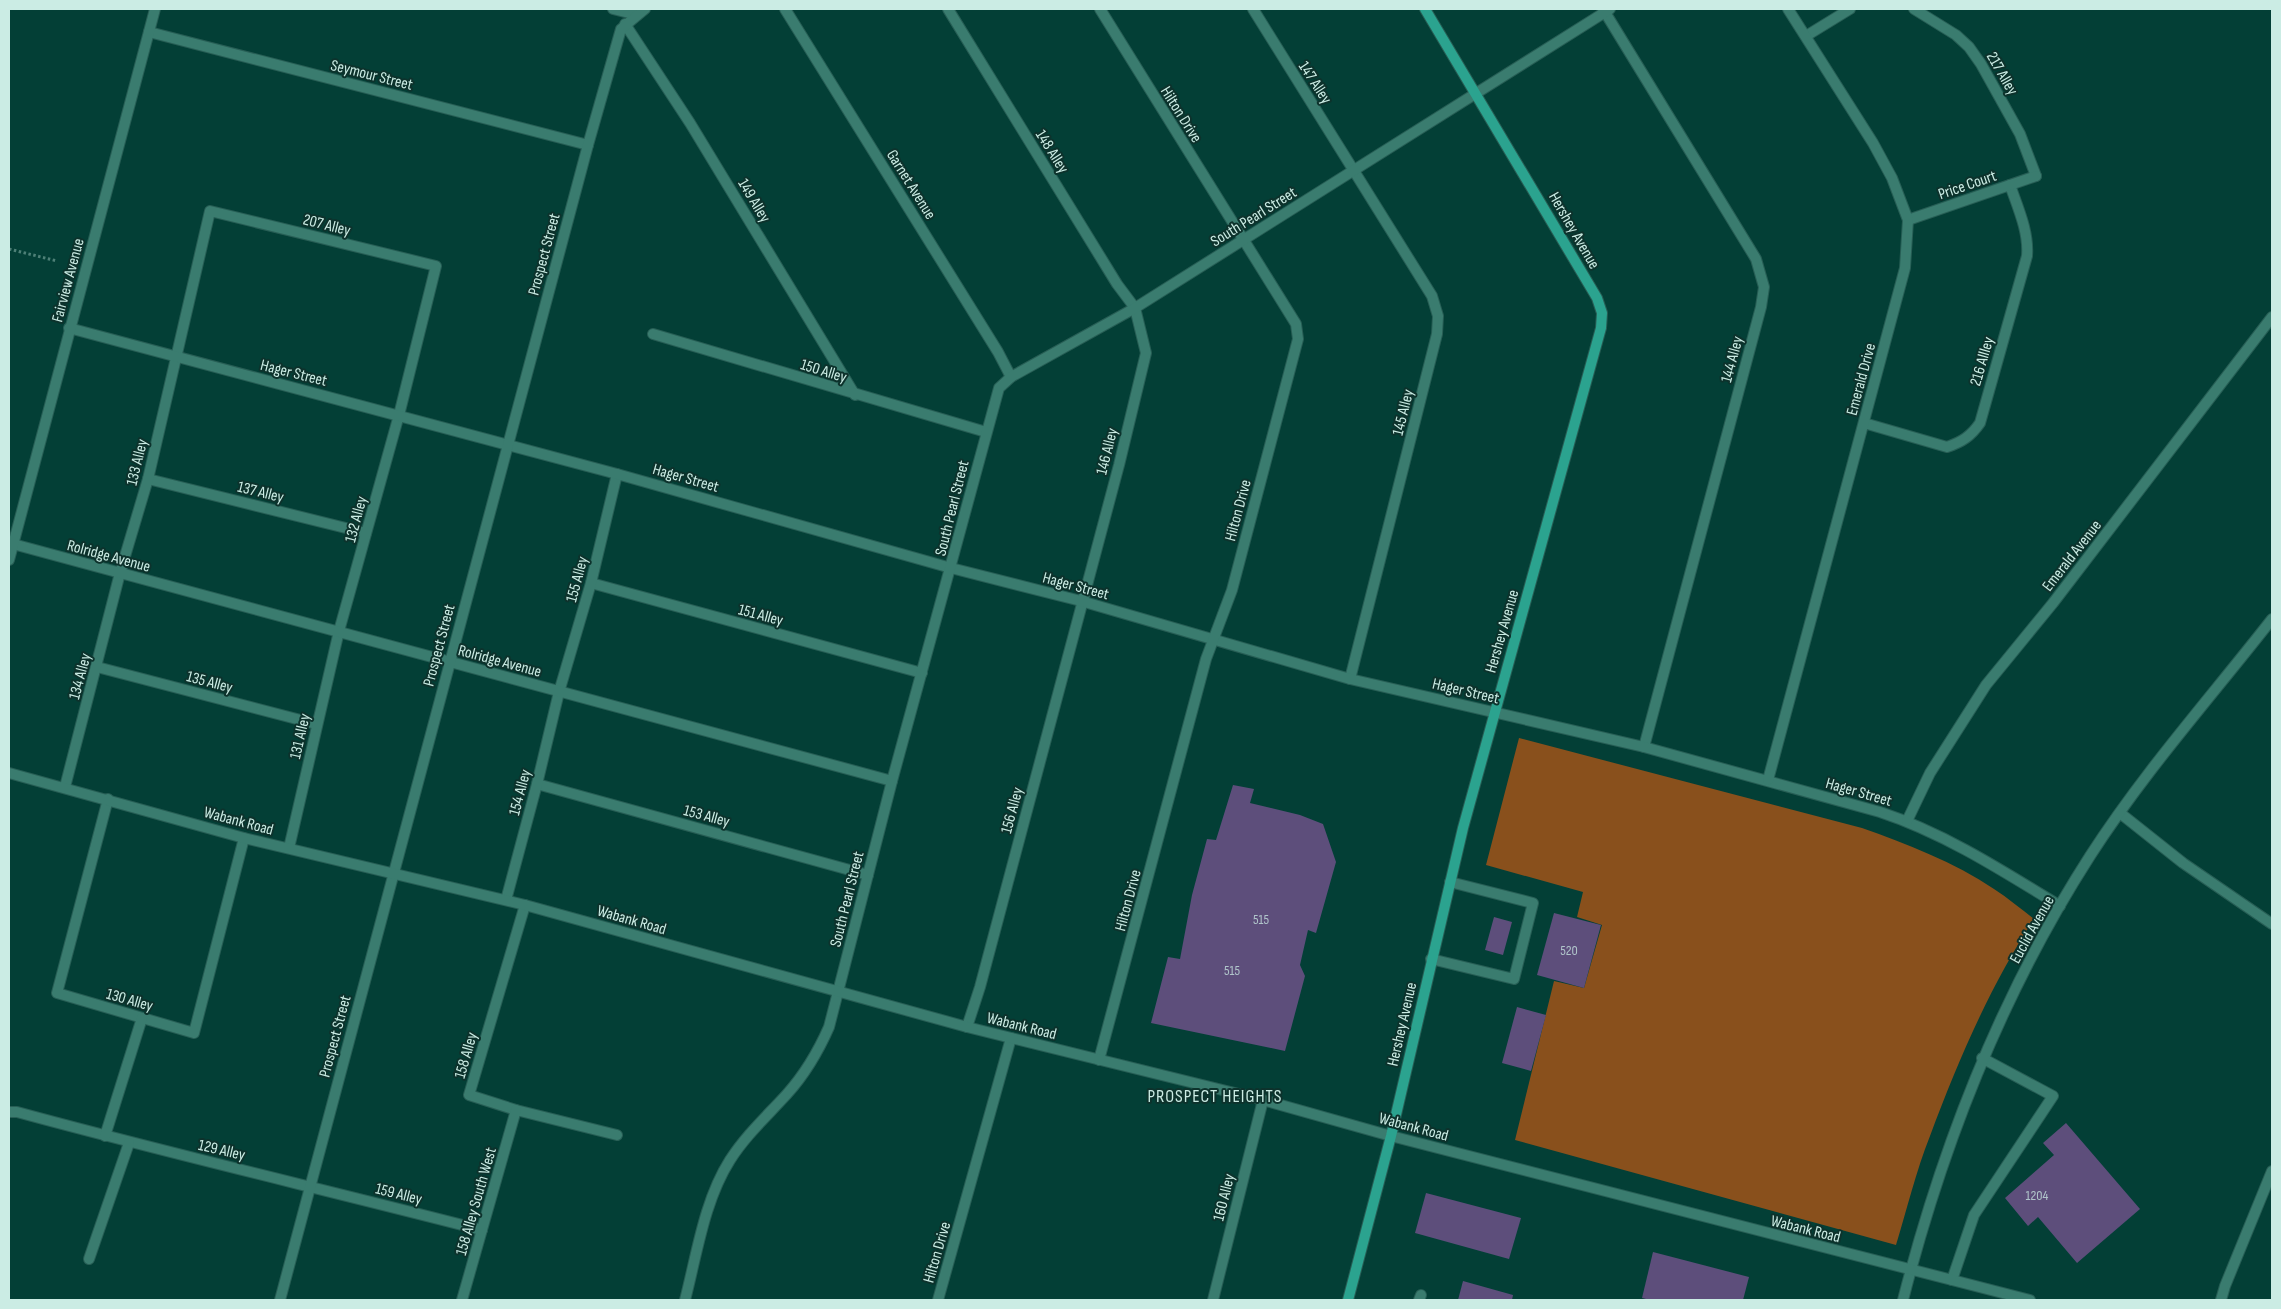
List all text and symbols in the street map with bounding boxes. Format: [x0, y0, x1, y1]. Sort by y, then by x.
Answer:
street label: 217 Alley [1982, 49, 2022, 99]
street label: Seymour Street [329, 56, 415, 95]
street label: 147 Alley [1294, 58, 1335, 108]
street label: Hilton Drive [1156, 83, 1205, 146]
street label: 148 Alley [1031, 127, 1072, 177]
street label: Garnet Avenue [882, 147, 940, 223]
street label: Price Court [1936, 167, 1999, 204]
street label: 149 Alley [733, 176, 774, 226]
street label: South Pearl Street [1207, 183, 1300, 251]
street label: Hershey Avenue [1544, 189, 1603, 273]
street label: 207 Alley [301, 210, 352, 240]
street label: Prospect Street [524, 211, 565, 297]
street label: Fairview Avenue [48, 236, 89, 324]
street label: 144 Alley [1717, 334, 1748, 385]
street label: 216 Allley [1966, 335, 1999, 388]
street label: Emerald Drive [1843, 341, 1880, 418]
street label: 150 Alley [798, 355, 849, 387]
street label: Hager Street [258, 356, 329, 391]
street label: 145 Alley [1389, 387, 1418, 437]
street label: 146 Alley [1093, 426, 1122, 477]
street label: 133 Alley [123, 437, 152, 488]
street label: South Pearl Street [931, 459, 974, 558]
street label: Hager Street [650, 460, 721, 497]
street label: 137 Alley [236, 478, 286, 507]
street label: Hilton Drive [1221, 478, 1256, 543]
street label: 132 Alley [341, 494, 372, 545]
street label: Emerald Avenue [2038, 517, 2106, 595]
street label: Rolridge Avenue [65, 536, 152, 577]
street label: 155 Alley [562, 554, 593, 604]
street label: Hager Street [1040, 568, 1111, 604]
street label: Hershey Avenue [1482, 588, 1523, 675]
street label: 151 Alley [736, 600, 785, 631]
street label: Prospect Street [419, 602, 460, 688]
street label: Rolridge Avenue [456, 641, 543, 682]
street label: 134 Alley [65, 651, 96, 702]
street label: 135 Alley [185, 667, 235, 698]
street label: Hager Street [1430, 675, 1501, 708]
street label: 131 Alley [286, 712, 315, 761]
street label: 154 Alley [505, 767, 536, 817]
street label: Hager Street [1823, 774, 1894, 811]
street label: 156 Alley [997, 785, 1028, 836]
street label: 153 Alley [682, 801, 732, 832]
street label: Wabank Road [202, 803, 275, 840]
street label: South Pearl Street [826, 850, 869, 949]
street label: Hilton Drive [1111, 868, 1146, 933]
street label: Euclid Avenue [2006, 893, 2059, 967]
street label: Wabank Road [595, 902, 668, 939]
house number: 515 [1253, 911, 1269, 928]
house number: 520 [1560, 942, 1578, 959]
house number: 515 [1224, 962, 1240, 979]
street label: Hershey Avenue [1384, 980, 1421, 1068]
street label: 130 Alley [104, 985, 155, 1016]
street label: Prospect Street [315, 993, 356, 1079]
street label: Wabank Road [985, 1009, 1058, 1044]
street label: 158 Alley [451, 1030, 482, 1081]
district label: PROSPECT HEIGHTS [1147, 1086, 1283, 1107]
street label: Wabank Road [1377, 1109, 1450, 1146]
street label: 129 Alley [196, 1136, 247, 1165]
street label: 158 Alley South West [452, 1145, 501, 1258]
street label: 160 Alley [1209, 1172, 1239, 1223]
street label: 159 Alley [373, 1180, 424, 1209]
house number: 1204 [2026, 1187, 2049, 1204]
street label: Wabank Road [1769, 1212, 1842, 1247]
street label: Hilton Drive [920, 1220, 955, 1285]

